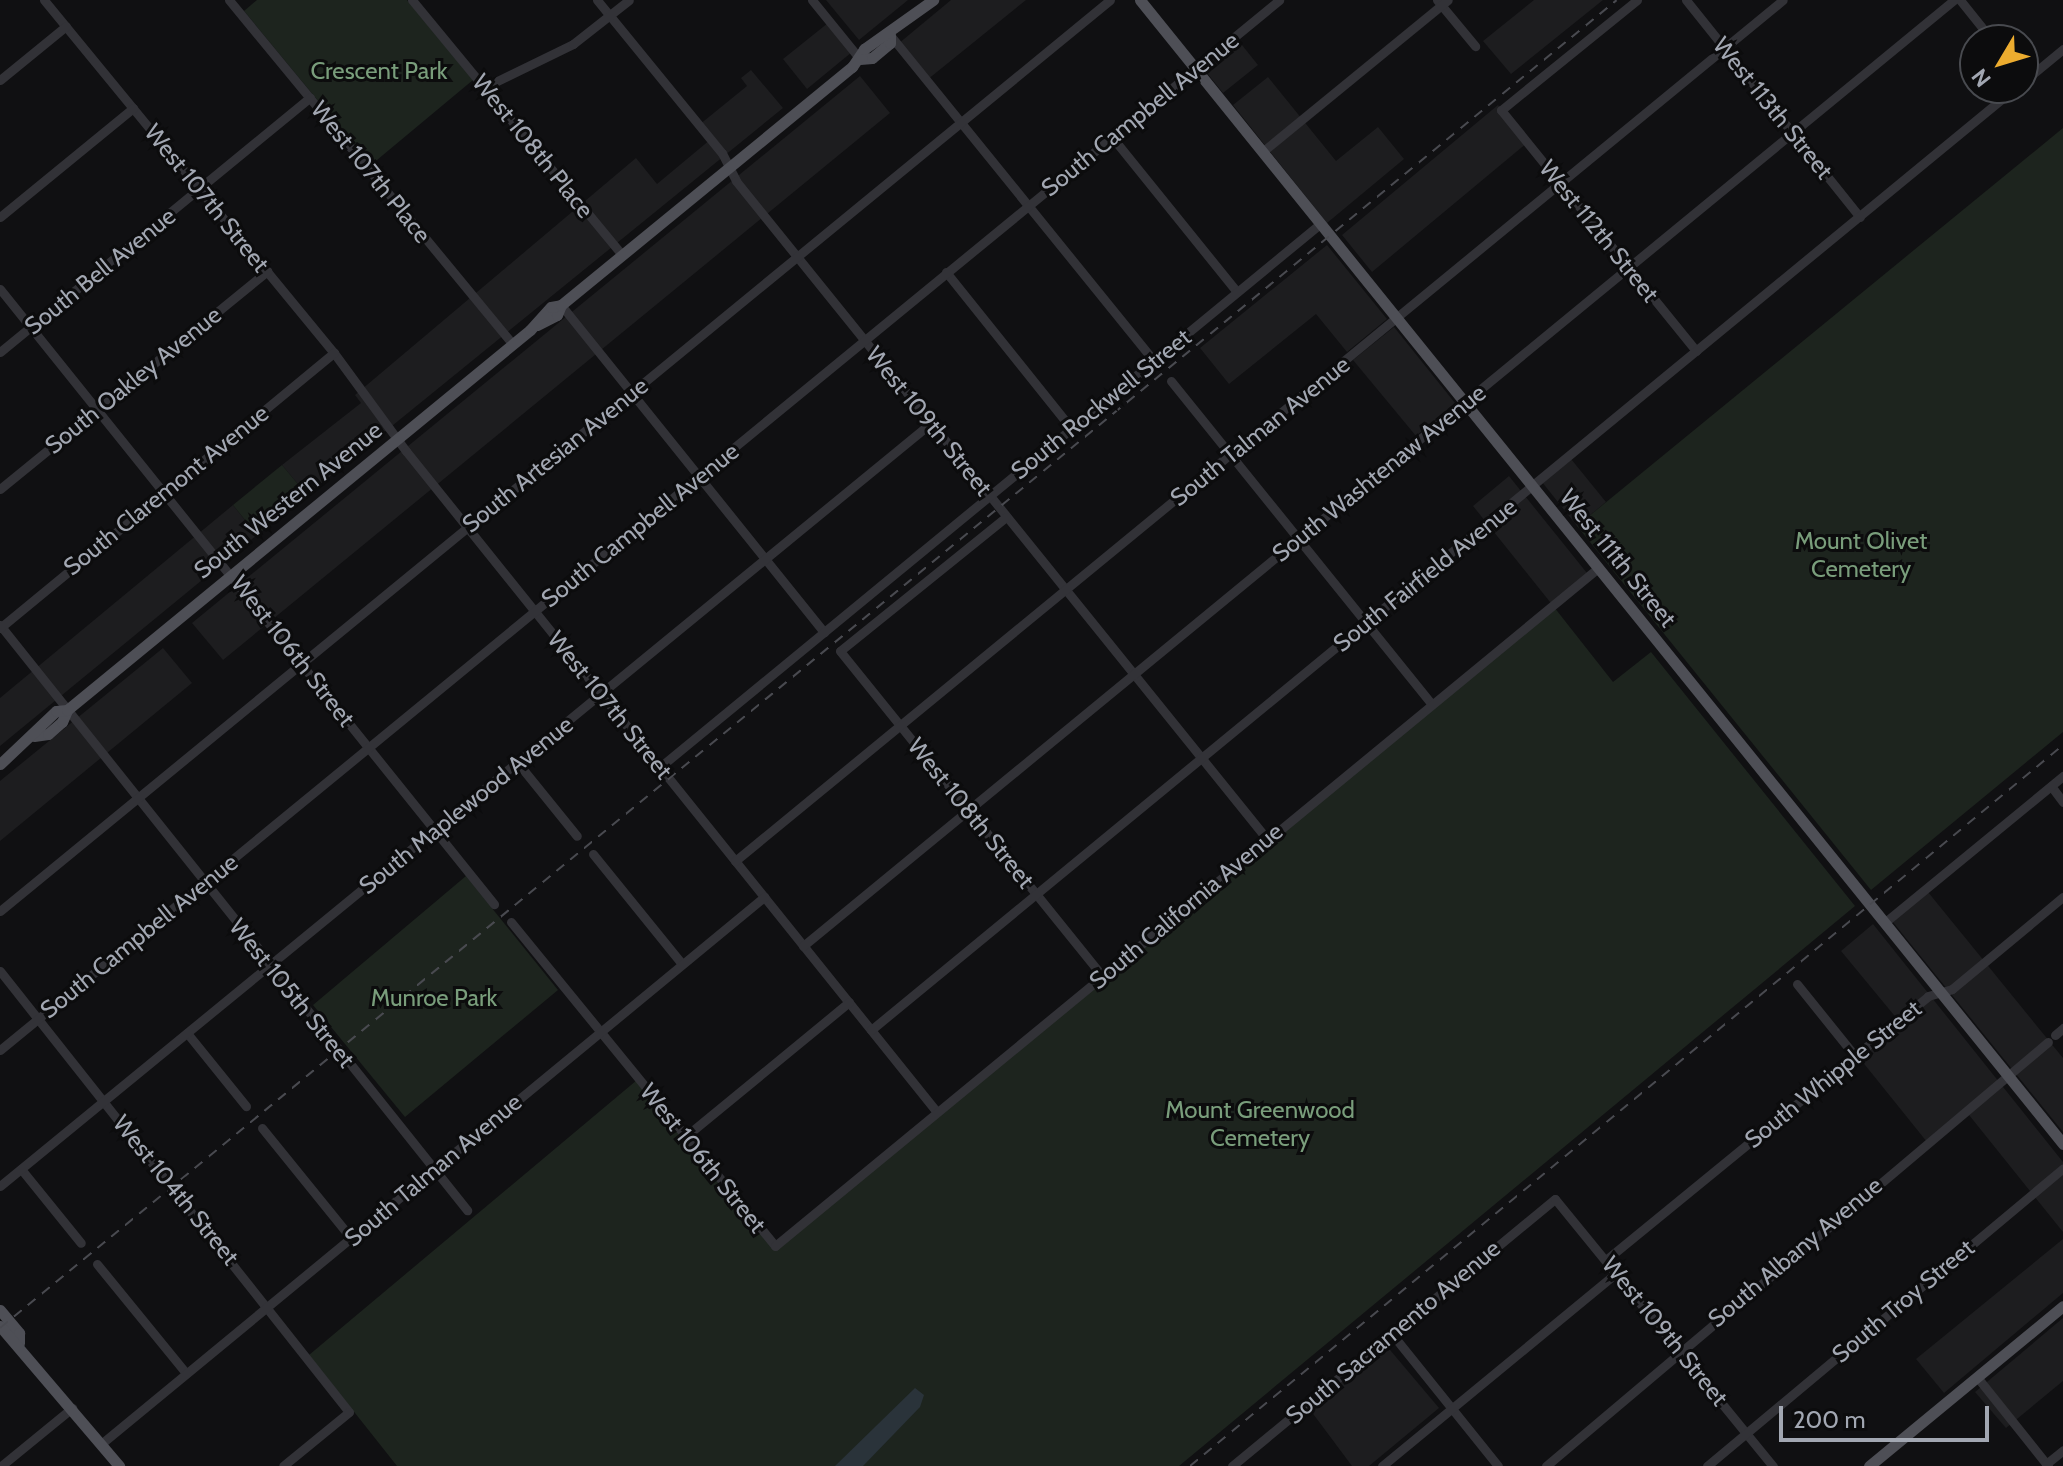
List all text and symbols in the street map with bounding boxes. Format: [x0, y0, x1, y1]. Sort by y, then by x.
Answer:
north arrow [1959, 24, 2039, 104]
street label: South Campbell Avenue [1036, 26, 1244, 202]
street label: West 113th Street [1707, 31, 1839, 185]
park label: Crescent Park [310, 57, 448, 85]
text: N [1966, 63, 1997, 92]
street label: West 108th Place [466, 68, 600, 224]
street label: West 107th Place [305, 95, 437, 249]
street label: West 107th Street [139, 118, 275, 278]
street label: West 112th Street [1533, 154, 1665, 308]
street label: South Bell Avenue [19, 201, 181, 341]
street label: South Oakley Avenue [39, 300, 227, 460]
street label: South Rockwell Street [1005, 323, 1197, 485]
street label: West 109th Street [860, 340, 998, 502]
street label: South Talman Avenue [1165, 350, 1355, 512]
street label: South Artesian Avenue [456, 371, 654, 539]
street label: South Washtenaw Avenue [1267, 378, 1491, 568]
street label: South Claremont Avenue [58, 399, 274, 581]
street label: South Western Avenue [188, 415, 388, 585]
street label: South Campbell Avenue [536, 437, 744, 613]
street label: West 111th Street [1554, 483, 1682, 633]
street label: South Fairfield Avenue [1328, 492, 1522, 658]
park label: Mount Olivet Cemetery [1795, 527, 1927, 583]
street label: West 106th Street [225, 570, 361, 732]
street label: West 107th Street [542, 625, 678, 785]
street label: South Maplewood Avenue [353, 710, 579, 900]
street label: West 108th Street [902, 732, 1040, 894]
street label: South California Avenue [1084, 817, 1288, 995]
street label: South Campbell Avenue [35, 848, 243, 1024]
street label: West 105th Street [223, 913, 361, 1073]
park label: Munroe Park [371, 984, 497, 1012]
street label: South Whipple Street [1739, 994, 1927, 1154]
street label: West 106th Street [634, 1077, 772, 1239]
street label: South Talman Avenue [339, 1088, 527, 1252]
park label: Mount Greenwood Cemetery [1165, 1096, 1355, 1152]
street label: West 104th Street [107, 1109, 245, 1271]
street label: South Albany Avenue [1702, 1171, 1888, 1333]
street label: South Troy Street [1826, 1233, 1980, 1369]
street label: South Sacramento Avenue [1280, 1234, 1506, 1430]
street label: West 109th Street [1596, 1250, 1734, 1412]
scale bar [1783, 1390, 1993, 1440]
text: 200 m [1793, 1405, 1866, 1434]

